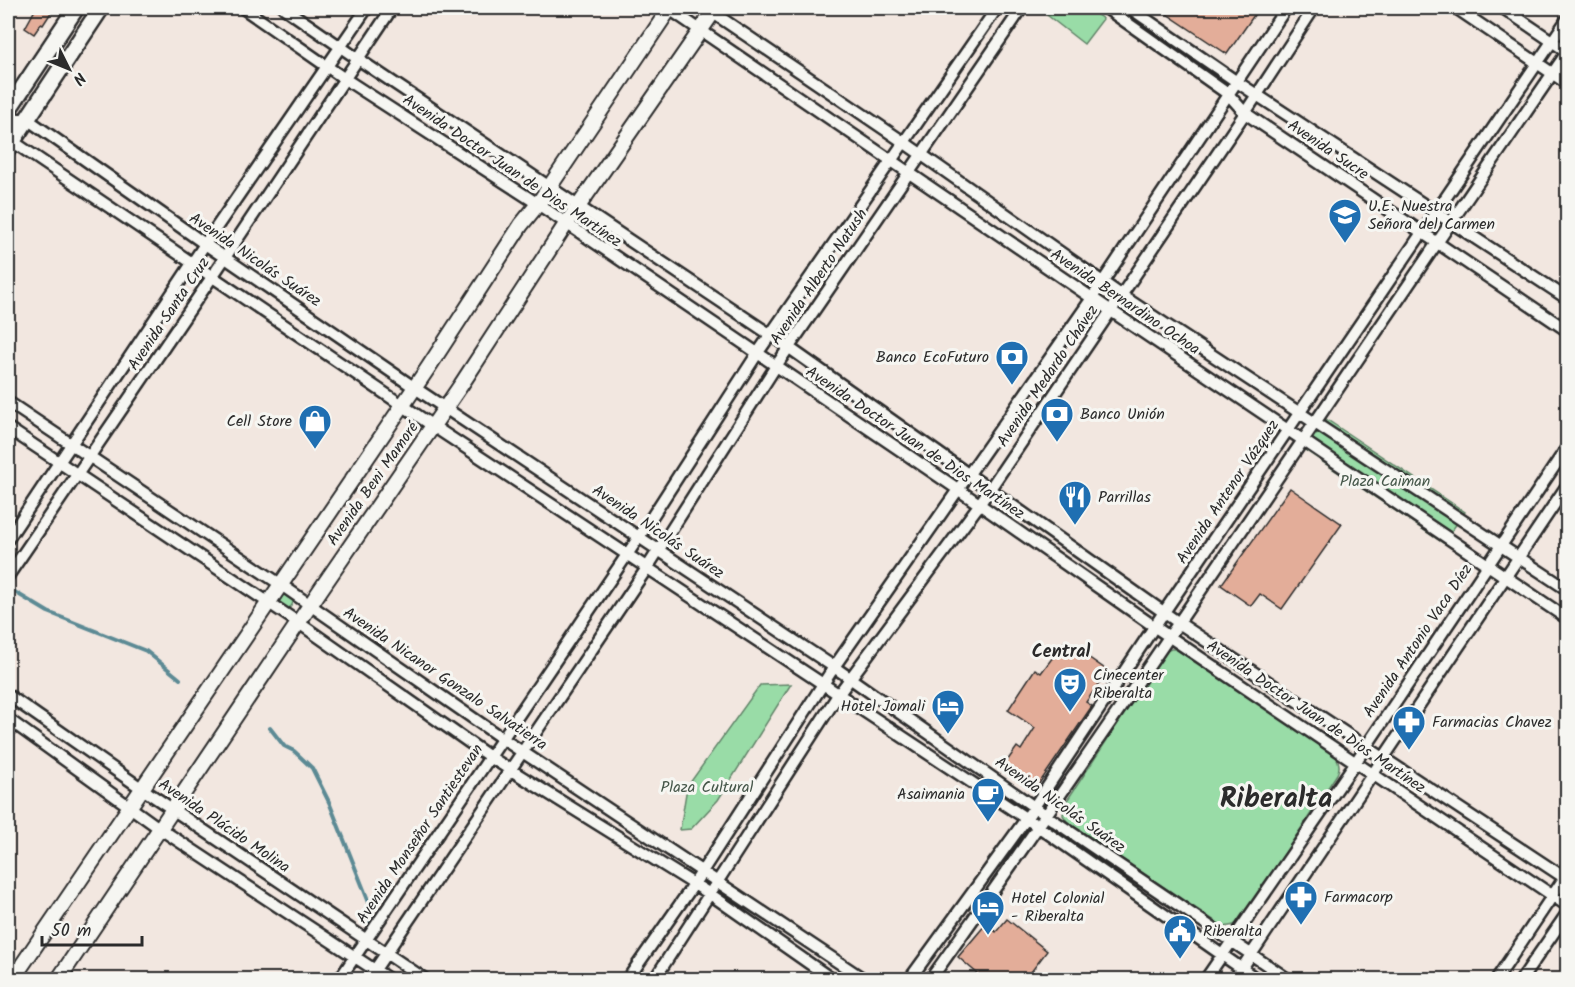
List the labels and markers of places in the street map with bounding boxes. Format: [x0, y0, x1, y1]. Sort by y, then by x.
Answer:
place label: U.E. Nuestra Señora del Carmen [1368, 194, 1495, 237]
school or university icon: U.E. Nuestra Señora del Carmen [1327, 197, 1363, 244]
bank icon: Banco EcoFuturo [994, 339, 1030, 386]
place label: Banco EcoFuturo [876, 345, 989, 370]
bank icon: Banco Unión [1039, 396, 1075, 443]
place label: Banco Unión [1080, 402, 1165, 427]
shop icon: Cell Store [297, 403, 333, 450]
place label: Cell Store [227, 409, 292, 434]
restaurant icon: Parrillas [1057, 479, 1093, 526]
place label: Parrillas [1098, 485, 1151, 510]
place label: Cinecenter Riberalta [1093, 663, 1165, 706]
theatre icon: Cinecenter Riberalta [1052, 666, 1088, 713]
hotel icon: Hotel Jomali [930, 688, 966, 735]
place label: Hotel Jomali [841, 694, 926, 719]
pharmacy icon: Farmacias Chavez [1391, 704, 1427, 751]
place label: Farmacias Chavez [1432, 710, 1552, 735]
cafe icon: Asaimania [970, 776, 1006, 823]
place label: Asaimania [897, 782, 965, 807]
pharmacy icon: Farmacorp [1283, 879, 1319, 926]
place label: Farmacorp [1324, 885, 1393, 910]
place label: Hotel Colonial - Riberalta [1011, 886, 1105, 929]
hotel icon: Hotel Colonial - Riberalta [970, 889, 1006, 936]
public building icon: Riberalta [1162, 913, 1198, 960]
place label: Riberalta [1203, 919, 1262, 944]

